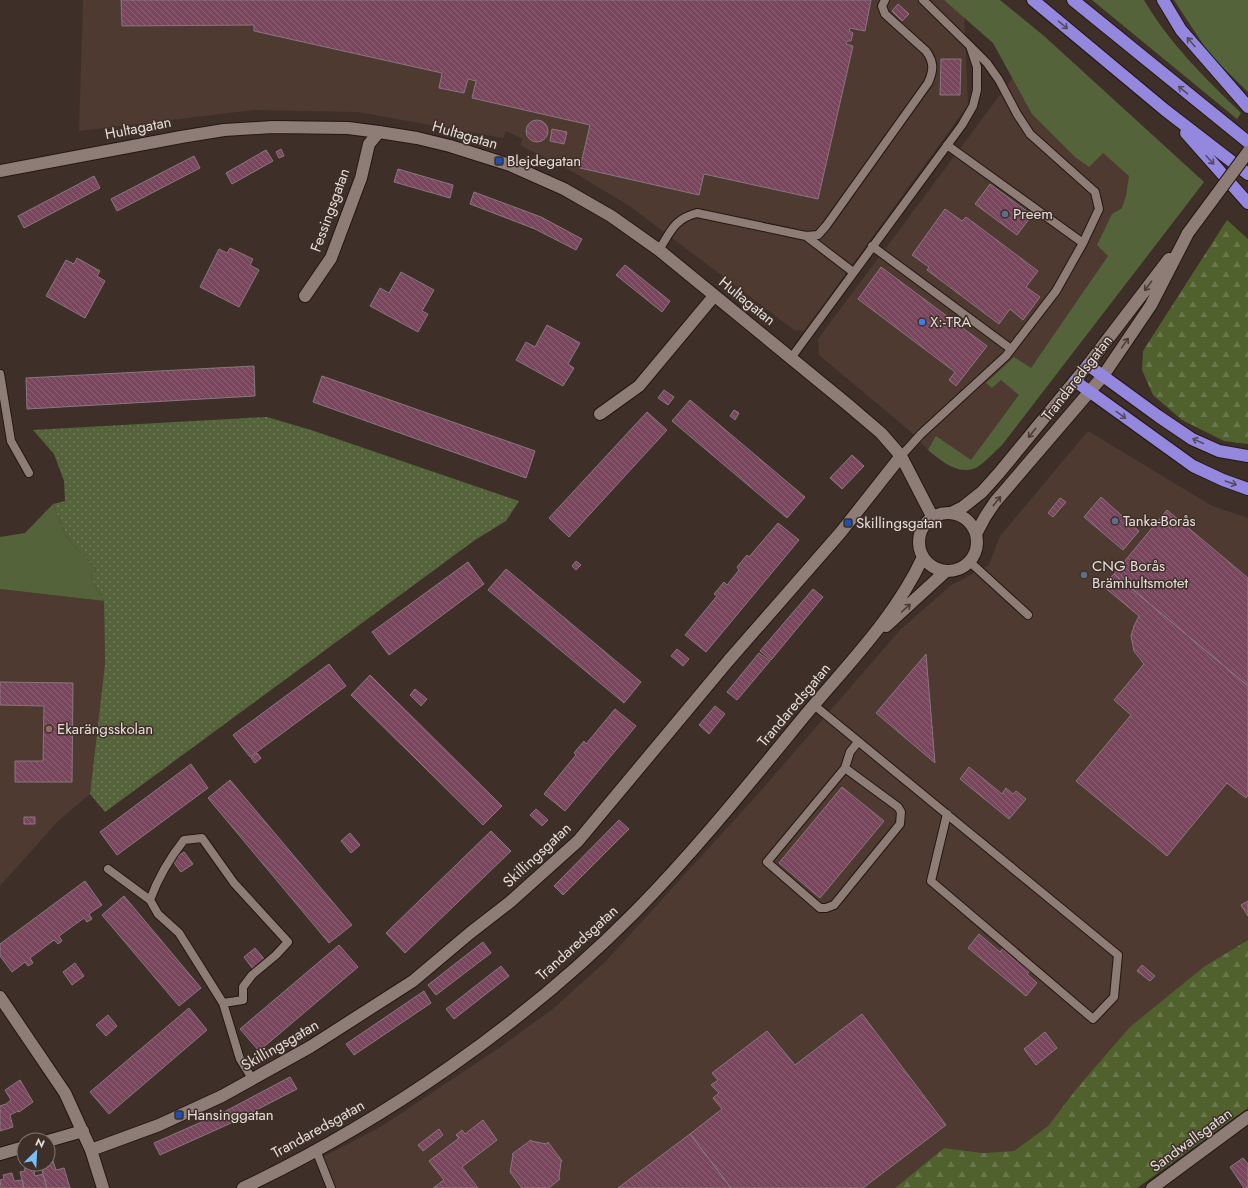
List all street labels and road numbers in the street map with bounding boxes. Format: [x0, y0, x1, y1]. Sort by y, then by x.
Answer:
street label: Hultagatan [103, 111, 173, 145]
street label: Hultagatan [430, 115, 500, 155]
street label: Fessingsgatan [305, 165, 355, 255]
street label: Hultagatan [714, 271, 780, 331]
street label: Trandaredsgatan [1036, 330, 1118, 426]
street label: Trandaredsgatan [752, 658, 836, 752]
street label: Skillingsgatan [498, 817, 576, 893]
street label: Trandaredsgatan [531, 900, 623, 986]
street label: Skillingsgatan [237, 1014, 323, 1076]
street label: Trandaredsgatan [267, 1094, 369, 1164]
street label: Sandwallsgatan [1145, 1103, 1237, 1177]

